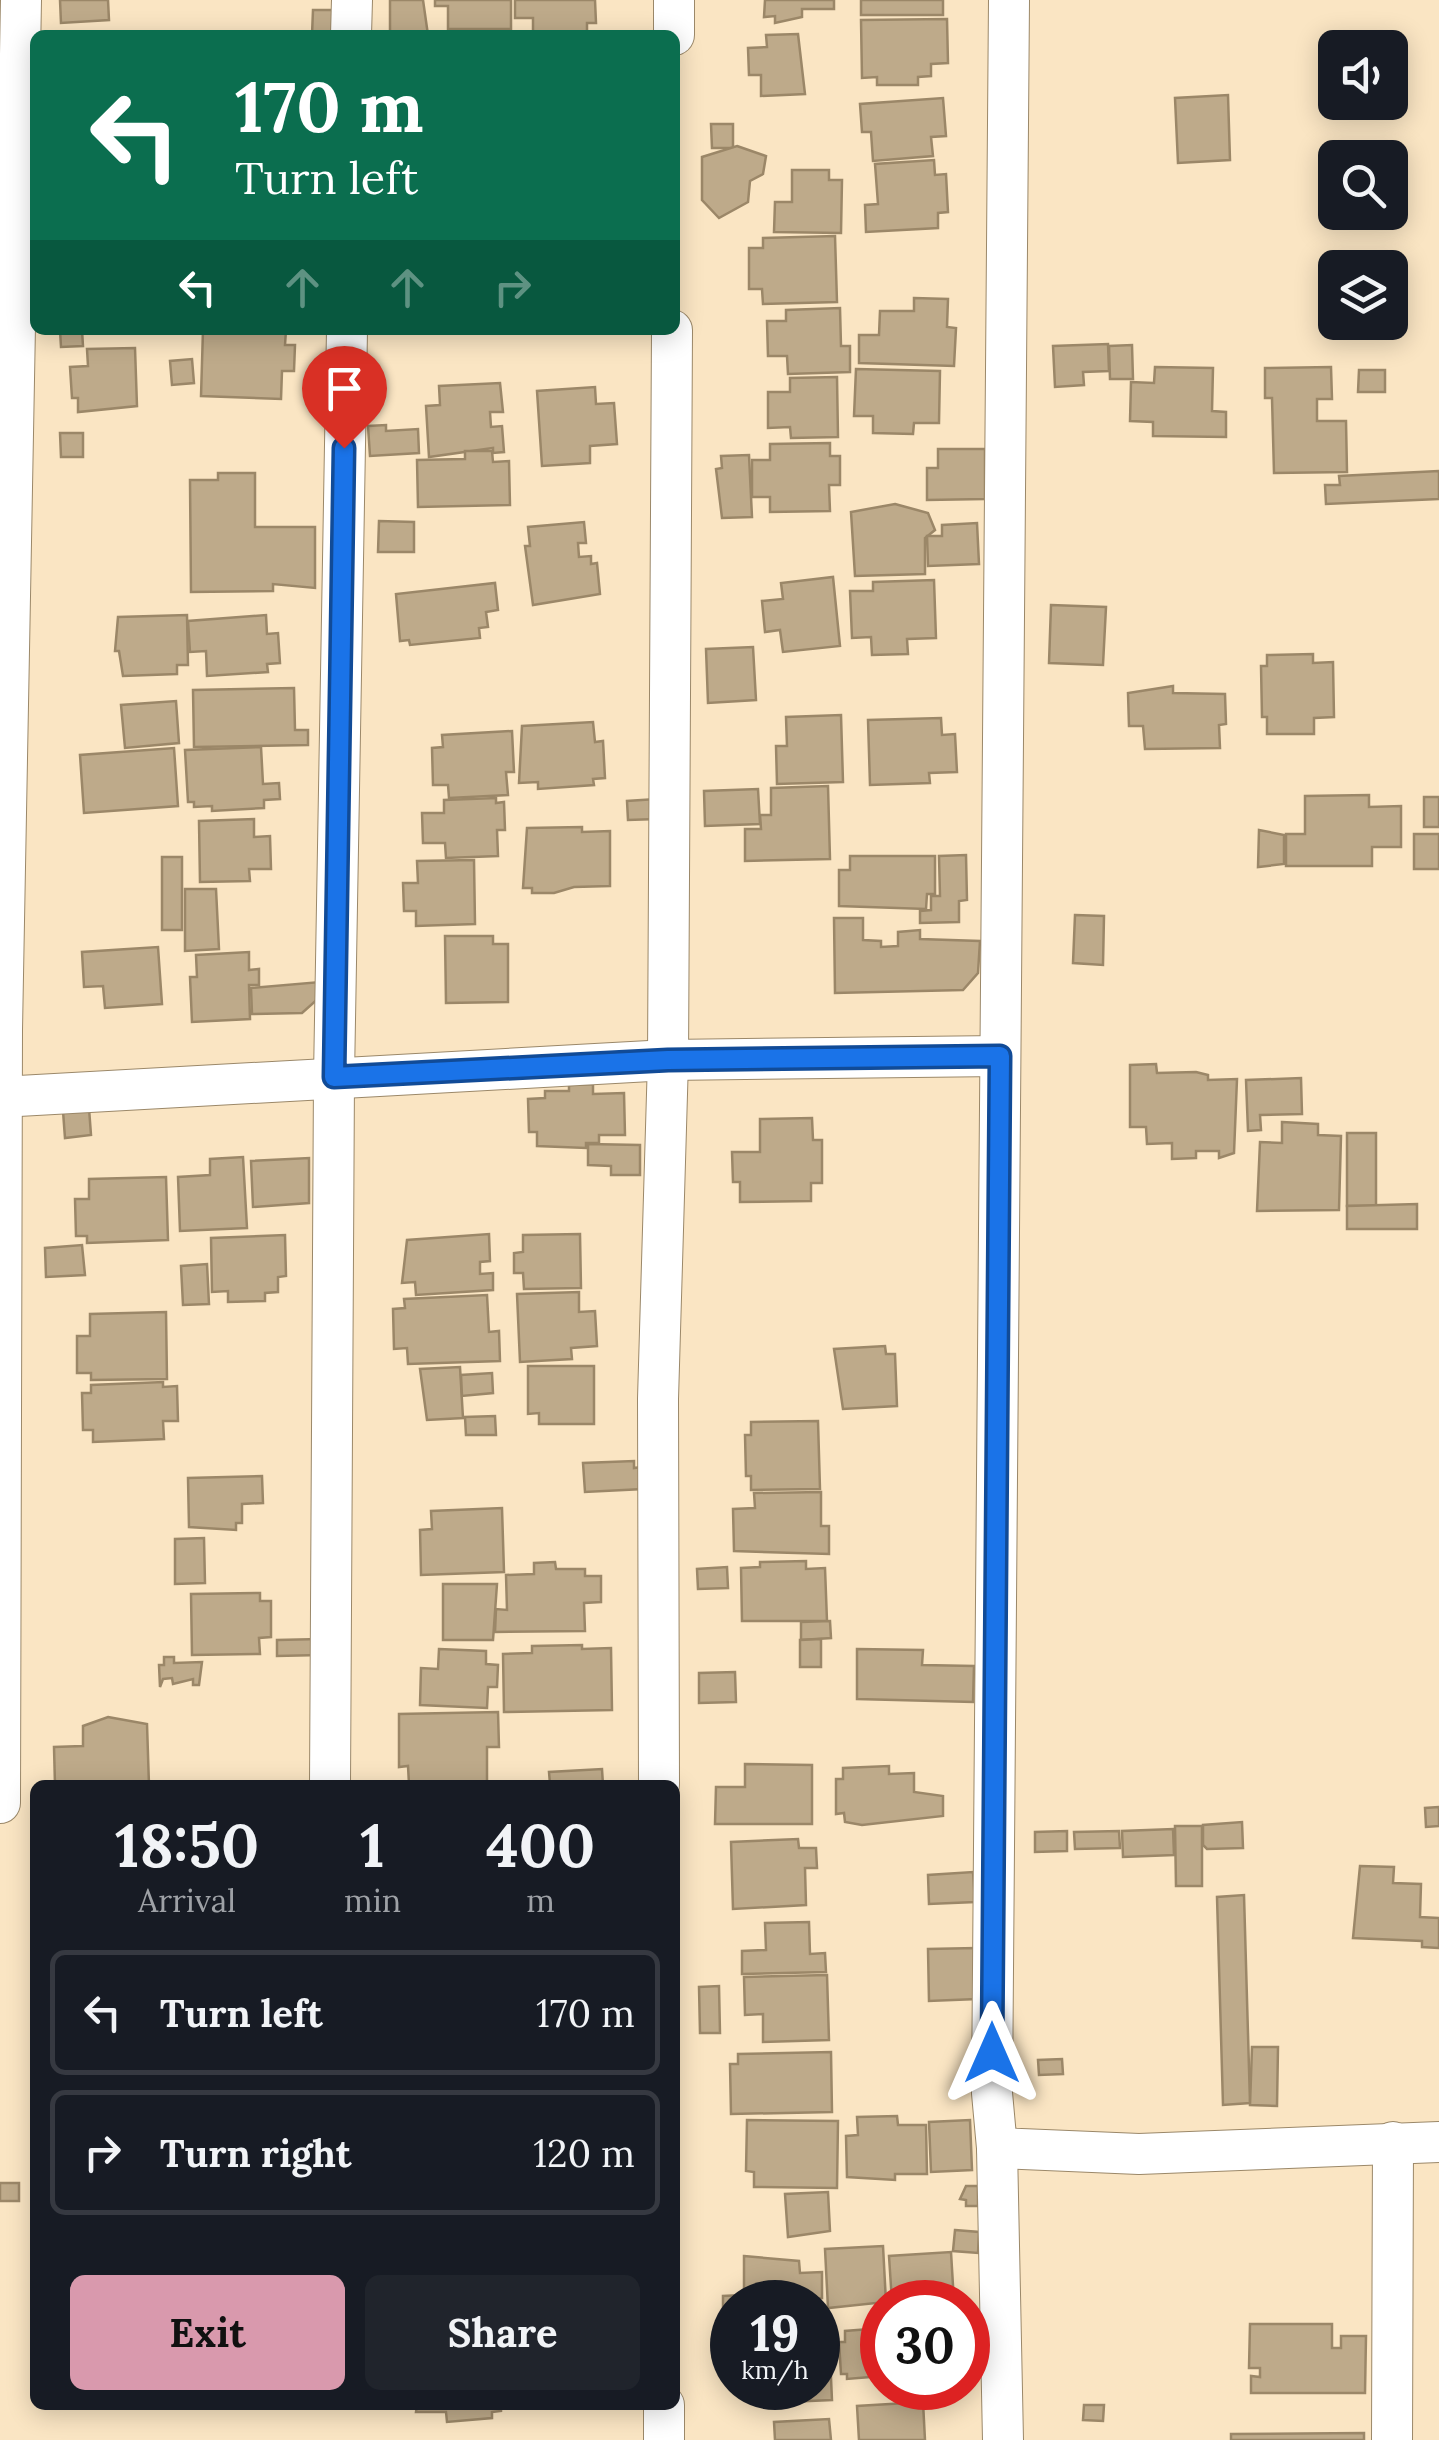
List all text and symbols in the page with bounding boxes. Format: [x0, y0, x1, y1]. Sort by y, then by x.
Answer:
map controls [1318, 30, 1408, 340]
button: sound [1318, 30, 1408, 120]
text: 170 m [235, 62, 424, 151]
icon: left [70, 70, 200, 200]
button: search [1318, 140, 1408, 230]
text: Turn left [235, 149, 418, 206]
button: layers [1318, 250, 1408, 340]
icon: left [170, 260, 225, 315]
icon: ahead [275, 260, 330, 315]
icon: ahead [380, 260, 435, 315]
icon: right [485, 260, 540, 315]
pin [302, 346, 387, 449]
icon: arrive [317, 361, 372, 416]
text: 18:50 [115, 1807, 259, 1883]
text: 1 [360, 1807, 385, 1883]
text: 400 [486, 1807, 595, 1883]
text: Arrival [138, 1880, 236, 1921]
text: min [344, 1880, 401, 1921]
text: m [526, 1880, 555, 1921]
icon: left [75, 1985, 130, 2040]
text: Turn left [160, 1989, 323, 2037]
text: 170 m [536, 1989, 635, 2037]
position arrow [940, 2001, 1044, 2105]
icon: right [75, 2125, 130, 2180]
text: Turn right [160, 2129, 351, 2177]
text: 120 m [533, 2129, 635, 2177]
button: Exit [70, 2275, 345, 2390]
button: Share [365, 2275, 640, 2390]
speed limit sign: 30 [860, 2280, 990, 2410]
text: 19 [750, 2301, 800, 2365]
text: km/h [741, 2354, 809, 2386]

